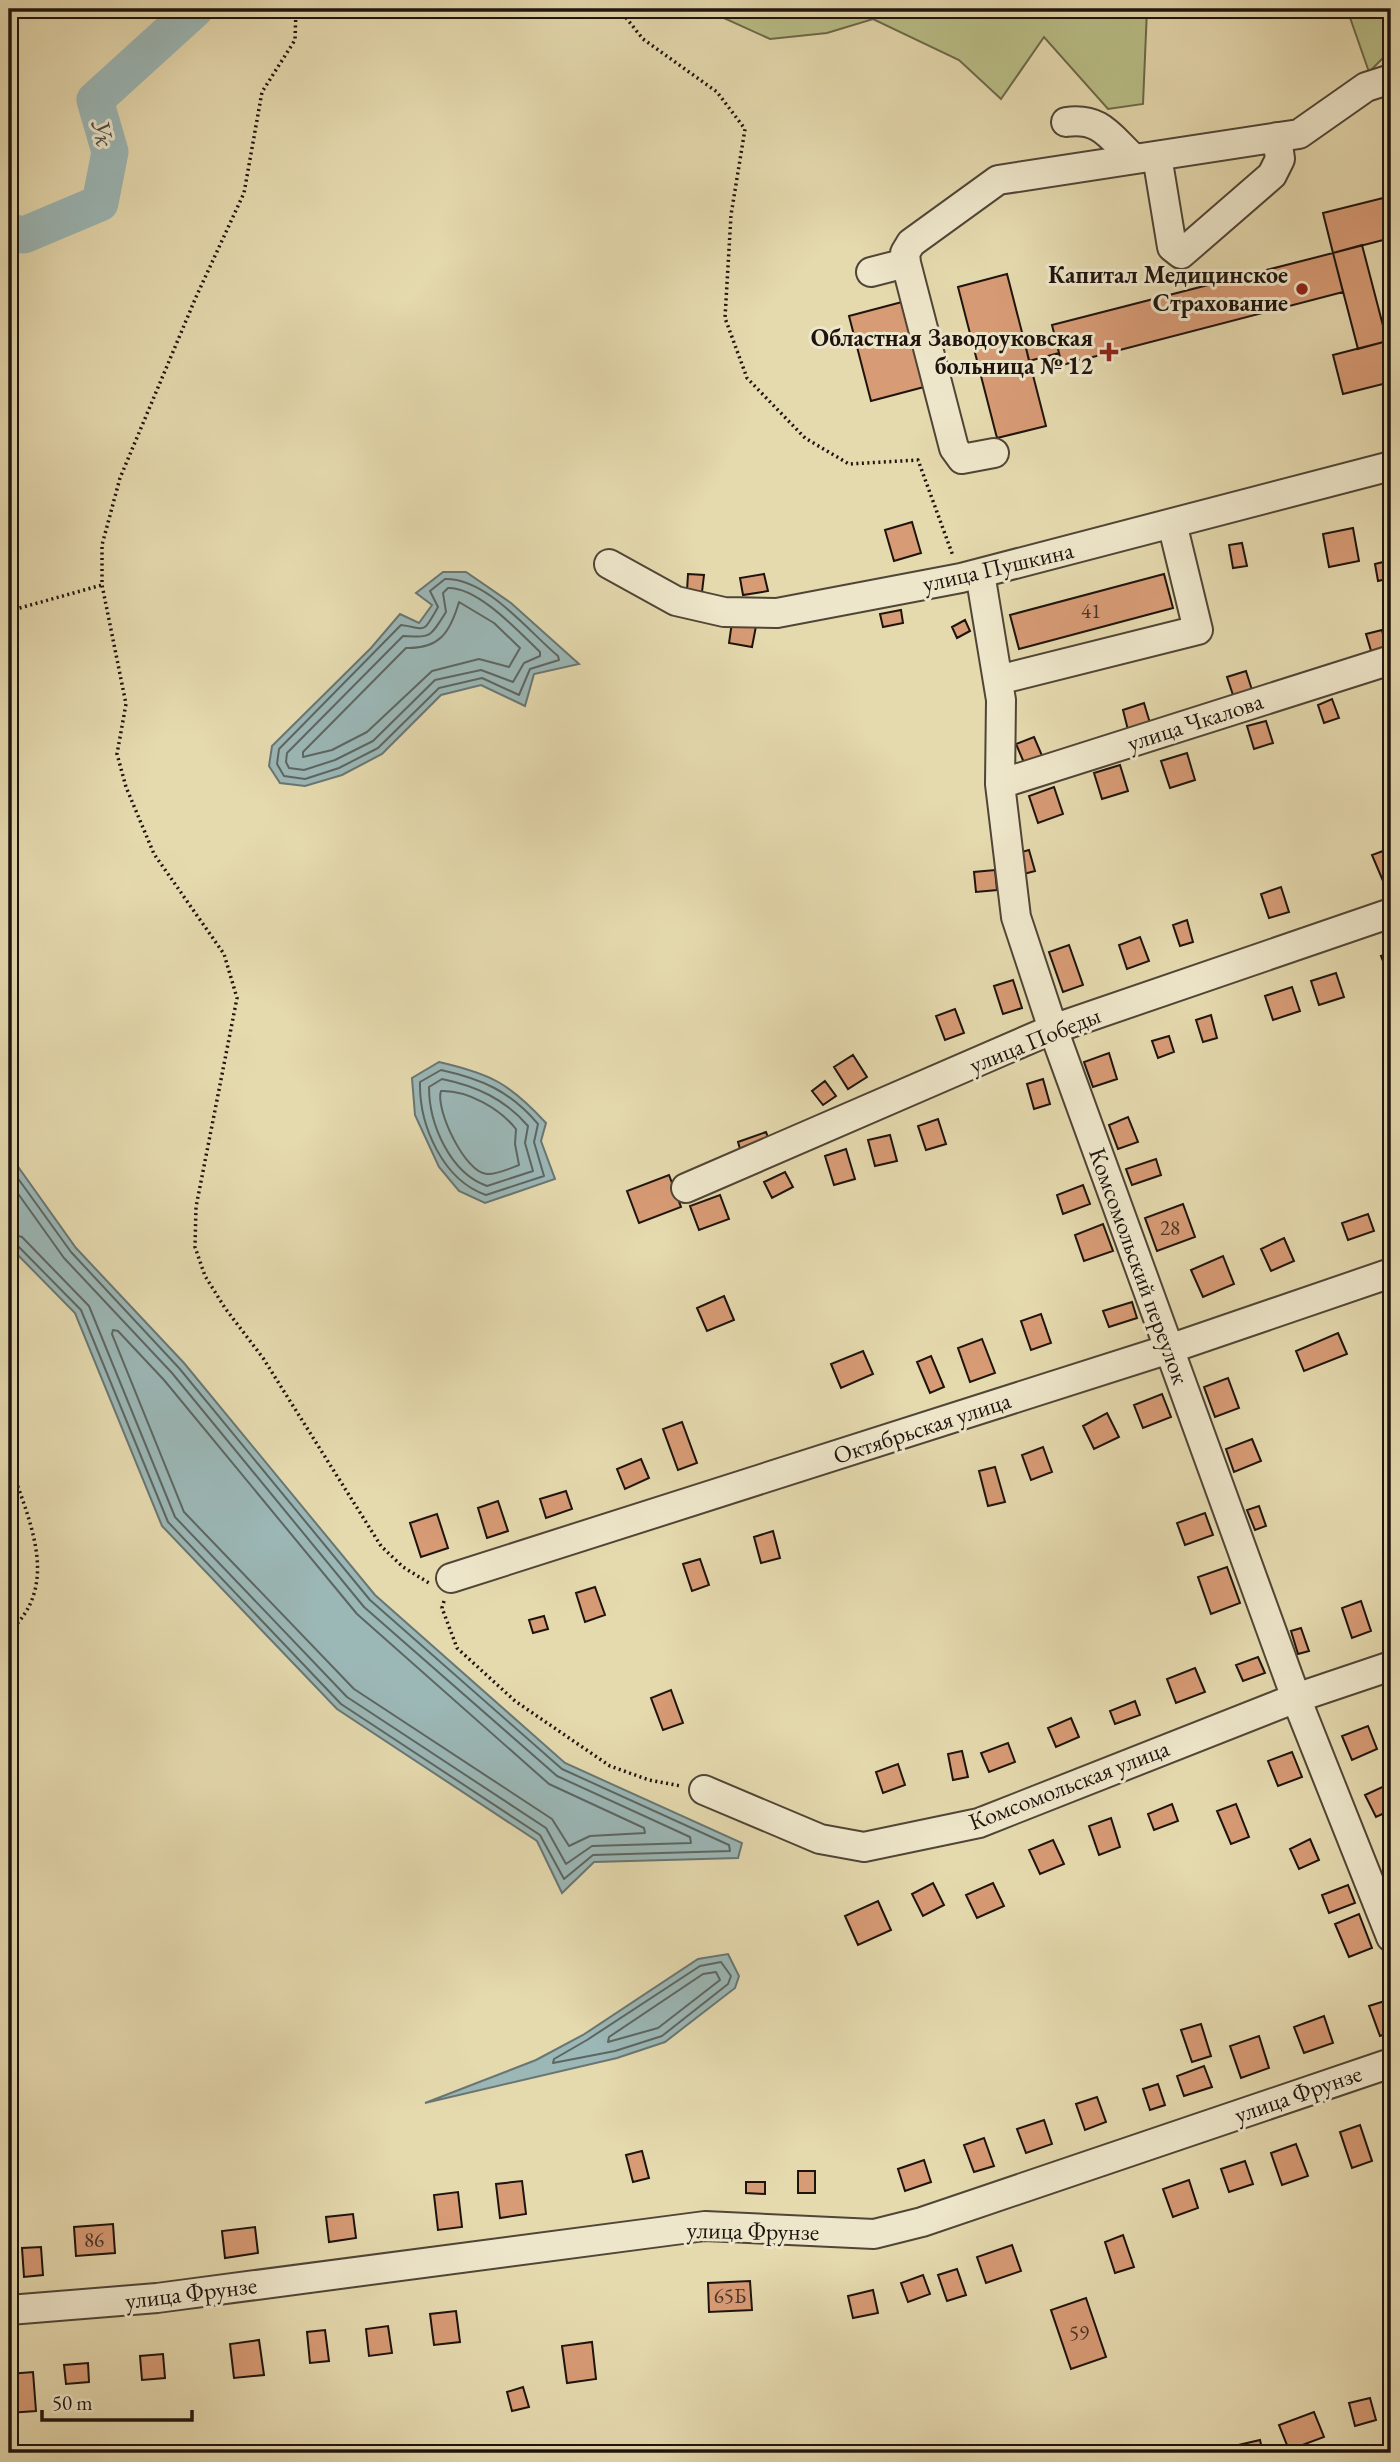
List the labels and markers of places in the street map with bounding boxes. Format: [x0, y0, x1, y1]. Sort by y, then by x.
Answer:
place label: Капитал Медицинское Страхование [1048, 259, 1288, 318]
marker: Капитал Медицинское Страхование [1294, 281, 1310, 297]
place label: Областная Заводоуковская больница № 12 [811, 322, 1093, 381]
marker: Областная Заводоуковская больница № 12 [1099, 342, 1119, 362]

